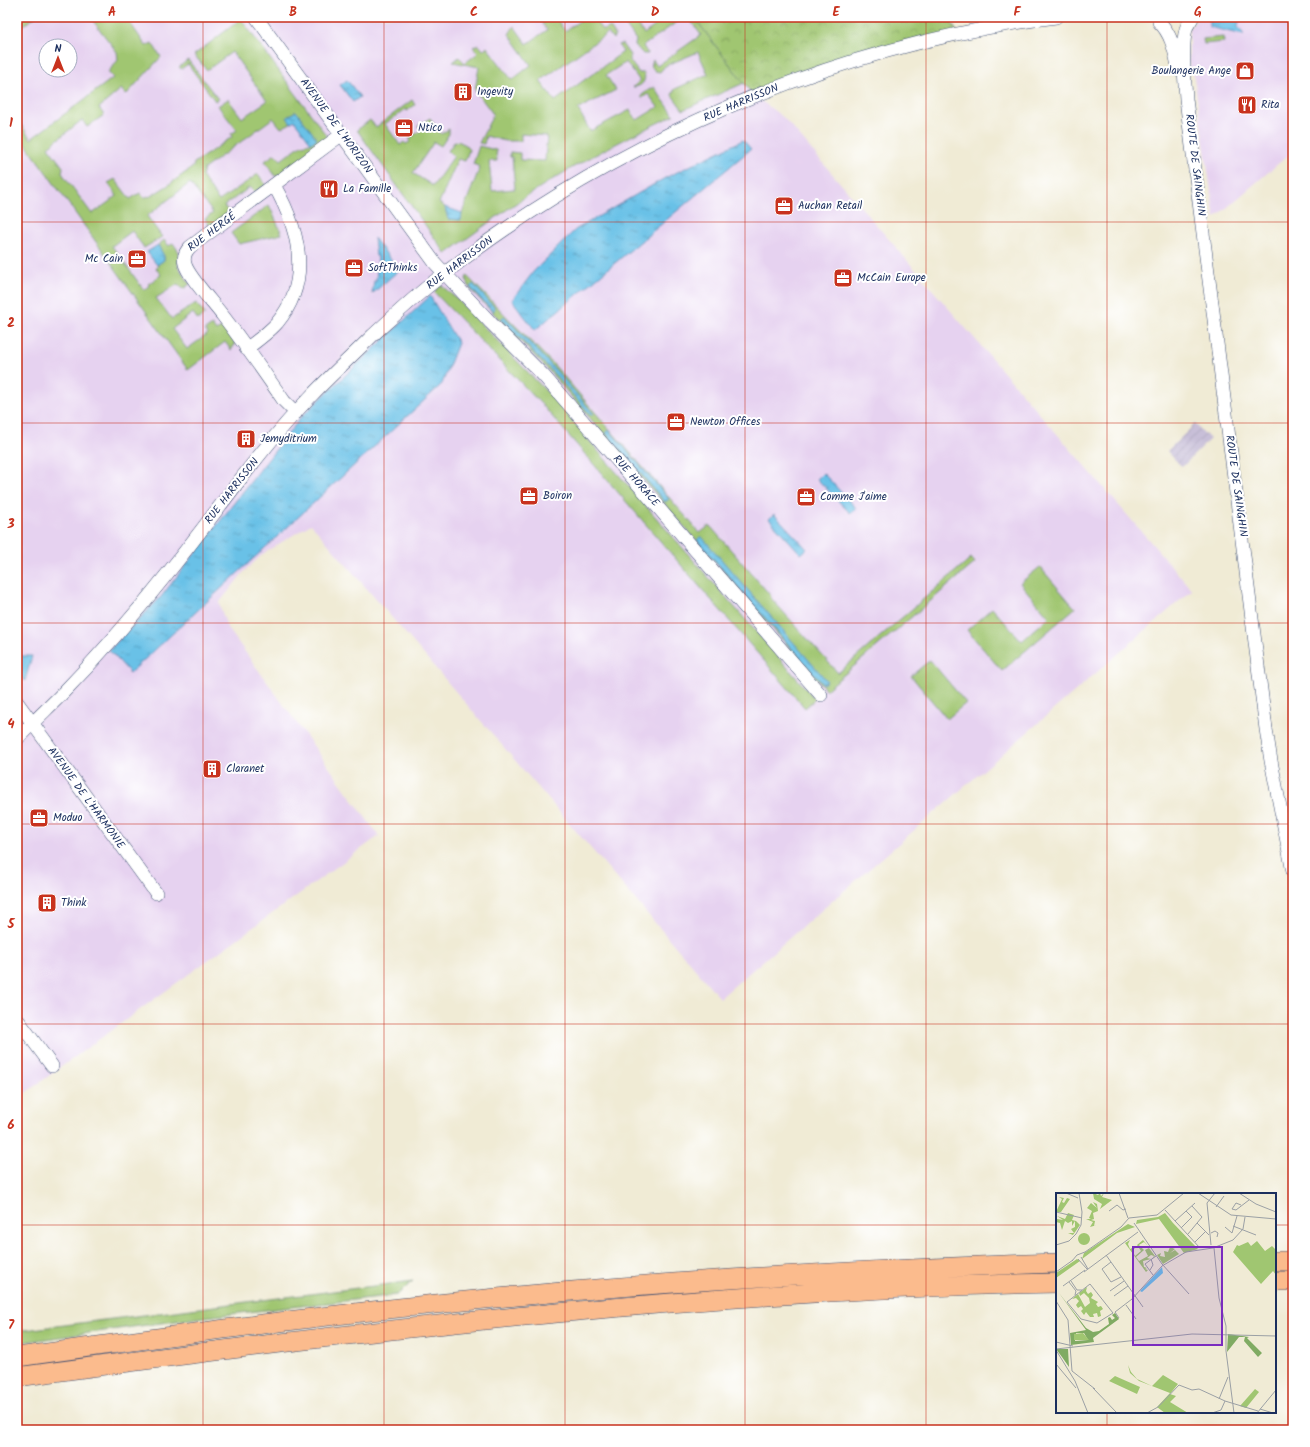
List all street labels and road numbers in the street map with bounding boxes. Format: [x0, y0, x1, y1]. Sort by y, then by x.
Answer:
street label: AVENUE DE L'HORIZON [295, 74, 377, 178]
street label: RUE HARRISSON [701, 79, 782, 127]
street label: ROUTE DE SAINGHIN [1180, 113, 1210, 218]
street label: RUE HERGÉ [184, 207, 241, 256]
street label: RUE HARRISSON [423, 231, 498, 294]
street label: ROUTE DE SAINGHIN [1220, 434, 1252, 539]
street label: RUE HORACE [608, 451, 664, 512]
street label: RUE HARRISSON [200, 453, 264, 528]
street label: AVENUE DE L'HARMONIE [43, 743, 130, 853]

